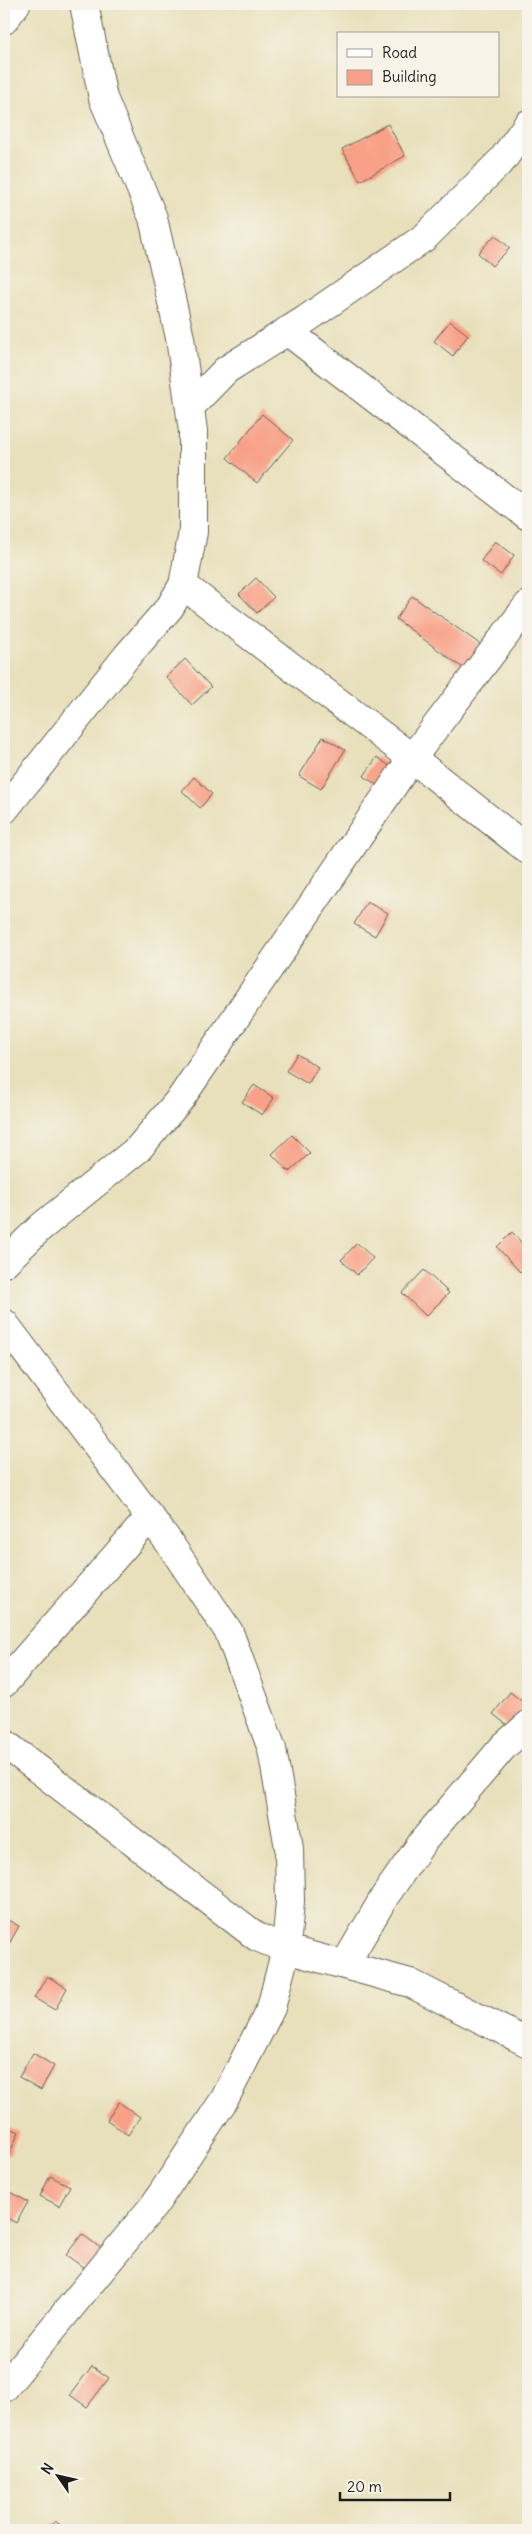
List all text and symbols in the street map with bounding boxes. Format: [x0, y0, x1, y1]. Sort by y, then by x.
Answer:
legend [337, 32, 500, 98]
text: Road [382, 43, 417, 62]
text: Building [382, 67, 437, 86]
north arrow [32, 2452, 82, 2502]
text: N [37, 2460, 57, 2478]
scale bar [340, 2469, 450, 2501]
text: 20 m [347, 2477, 382, 2496]

